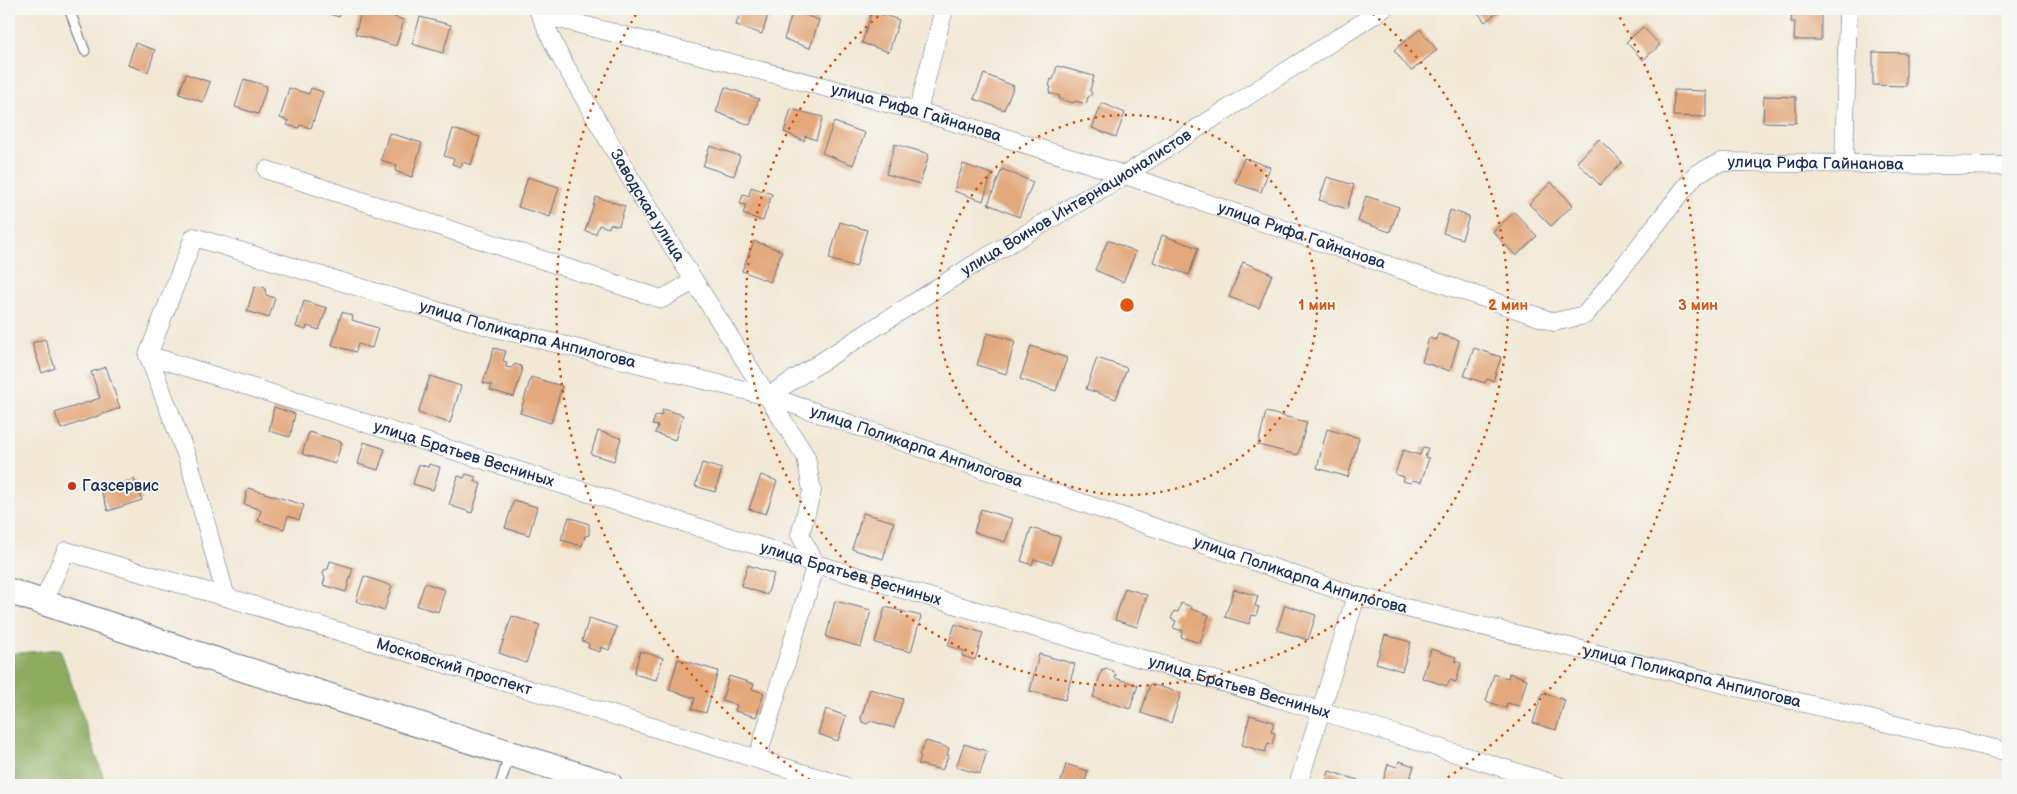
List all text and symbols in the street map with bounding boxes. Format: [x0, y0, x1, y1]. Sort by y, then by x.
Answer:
street label: улица Рифа Гайнанова [829, 80, 1004, 146]
street label: улица Воинов Интернационалистов [958, 125, 1196, 280]
street label: Заводская улица [606, 146, 689, 265]
street label: улица Рифа Гайнанова [1727, 153, 1904, 174]
street label: улица Рифа Гайнанова [1216, 198, 1389, 273]
centre of rings [1118, 296, 1136, 314]
text: 1 мин [1298, 296, 1336, 315]
text: 2 мин [1488, 296, 1528, 315]
text: 3 мин [1678, 296, 1718, 315]
street label: улица Поликарпа Анпилогова [417, 297, 638, 372]
street label: улица Поликарпа Анпилогова [808, 402, 1026, 492]
street label: улица Братьев Весниных [371, 417, 556, 491]
place label: Газсервис [82, 477, 159, 496]
marker: Газсервис [66, 480, 78, 492]
street label: улица Поликарпа Анпилогова [1191, 532, 1410, 618]
street label: улица Братьев Весниных [758, 538, 944, 609]
street label: Московский проспект [374, 634, 535, 700]
street label: улица Поликарпа Анпилогова [1582, 641, 1804, 712]
street label: улица Братьев Весниных [1147, 652, 1333, 723]

